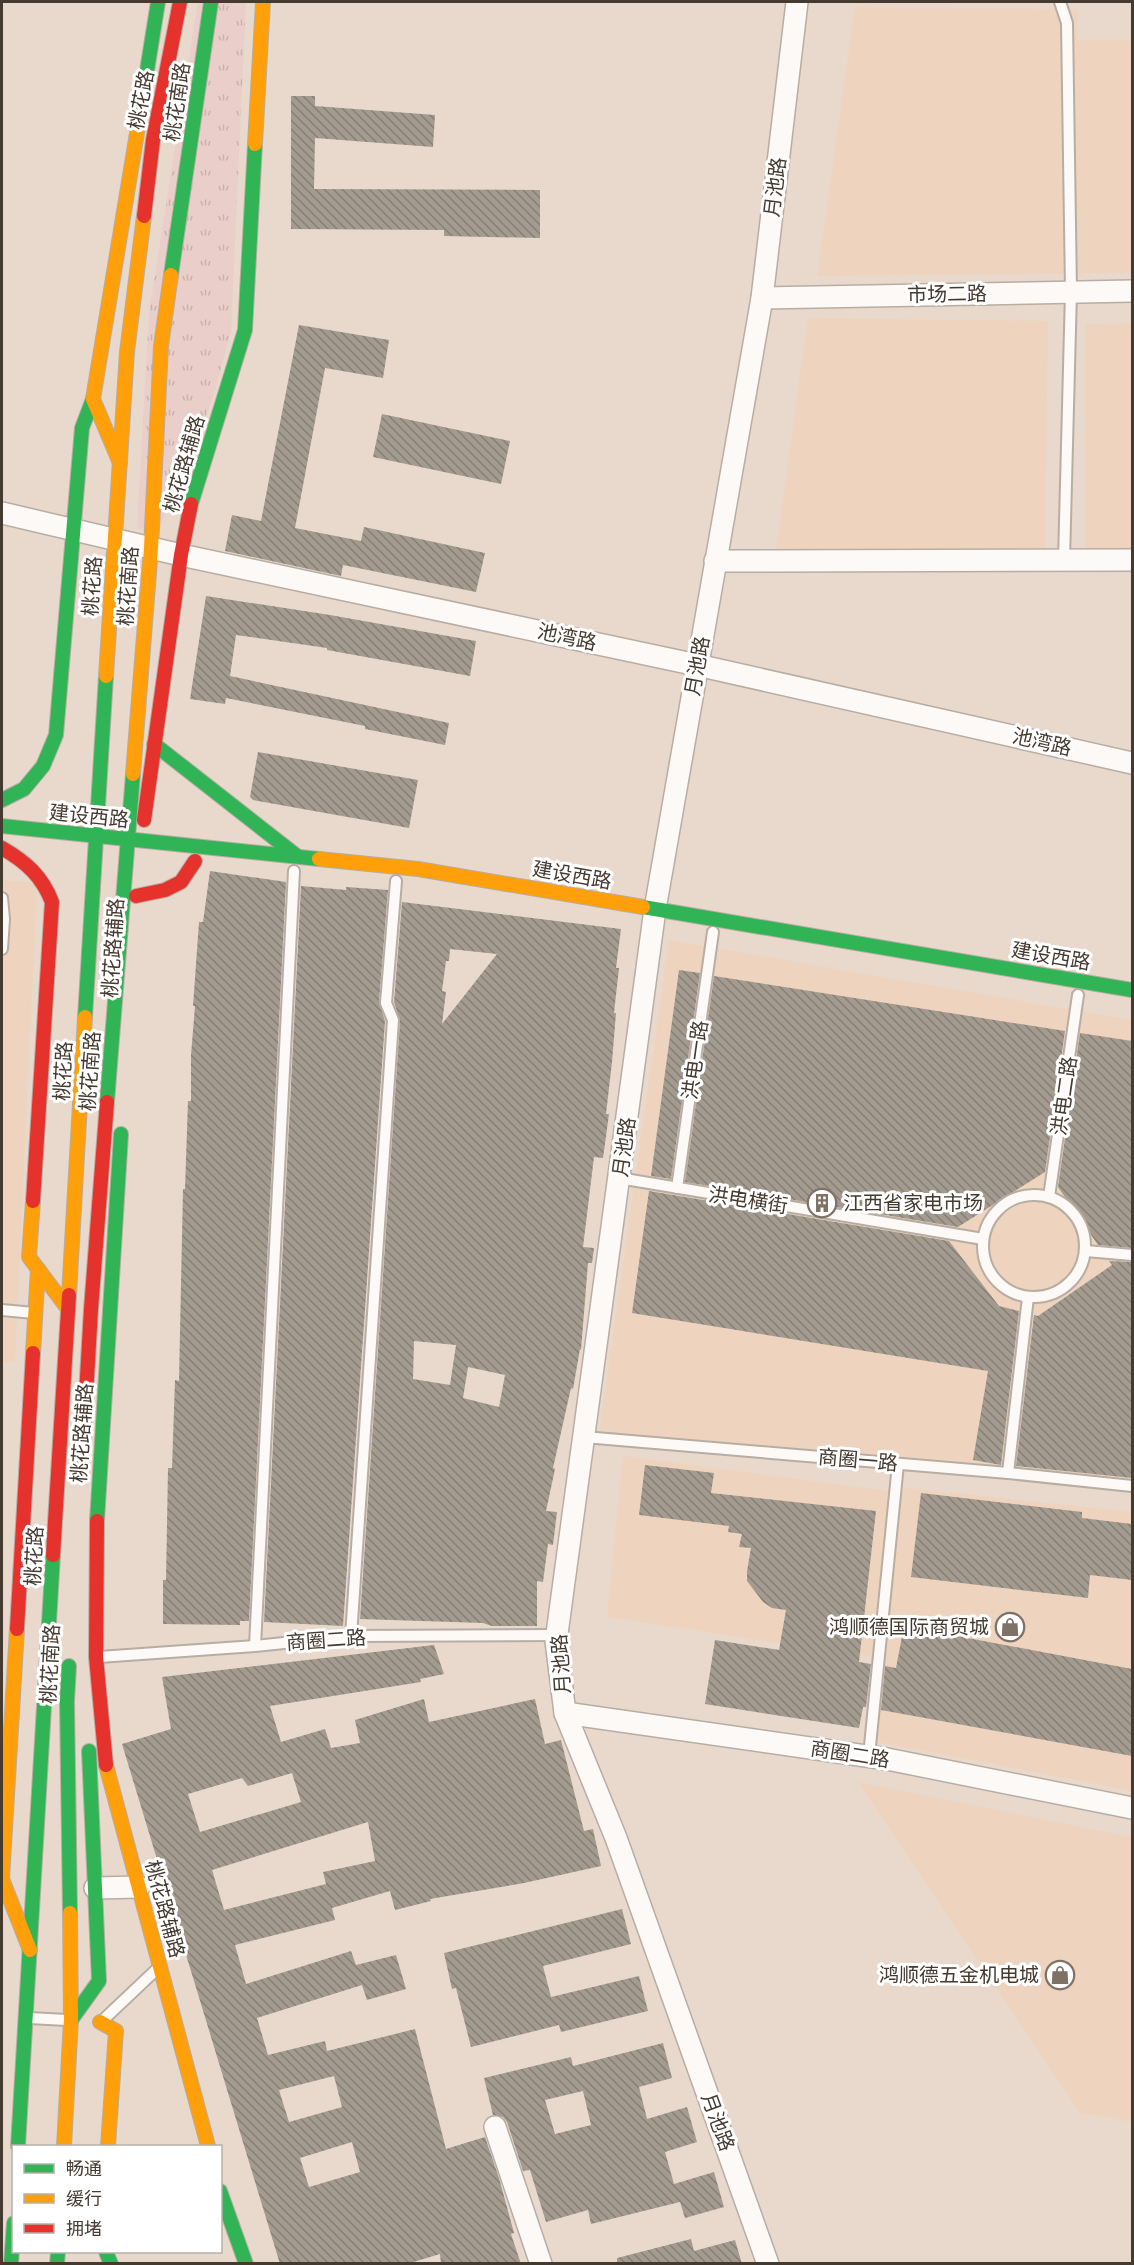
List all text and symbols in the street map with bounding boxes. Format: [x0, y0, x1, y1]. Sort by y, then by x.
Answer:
street label: 桃花南路 [160, 61, 194, 143]
street label: 桃花路 [123, 68, 159, 132]
street label: 月池路 [759, 156, 791, 218]
street label: 市场二路 [907, 281, 987, 307]
street label: 桃花路辅路 [159, 413, 209, 515]
street label: 桃花南路 [113, 545, 143, 627]
street label: 桃花路 [78, 555, 106, 617]
street label: 池湾路 [535, 619, 599, 655]
street label: 月池路 [680, 634, 714, 698]
street label: 池湾路 [1010, 724, 1074, 760]
street label: 建设西路 [48, 800, 130, 832]
street label: 建设西路 [531, 856, 613, 894]
street label: 桃花路辅路 [98, 897, 128, 999]
street label: 建设西路 [1010, 937, 1092, 975]
street label: 洪电一路 [678, 1019, 712, 1101]
street label: 桃花南路 [75, 1030, 105, 1112]
street label: 桃花路 [49, 1040, 77, 1102]
street label: 洪电二路 [1047, 1055, 1081, 1137]
street label: 月池路 [608, 1116, 640, 1178]
street label: 洪电横街 [707, 1182, 789, 1218]
building icon: 江西省家电市场 [806, 1187, 838, 1219]
place label: 江西省家电市场 [843, 1191, 983, 1215]
street label: 桃花路辅路 [67, 1382, 97, 1484]
street label: 商圈一路 [817, 1445, 899, 1475]
street label: 桃花路 [20, 1525, 48, 1587]
shop icon: 鸿顺德国际商贸城 [994, 1611, 1026, 1643]
place label: 鸿顺德国际商贸城 [829, 1615, 989, 1639]
street label: 桃花南路 [36, 1623, 64, 1705]
street label: 商圈二路 [285, 1625, 367, 1655]
street label: 月池路 [547, 1633, 575, 1695]
street label: 商圈二路 [809, 1736, 891, 1772]
street label: 桃花路辅路 [140, 1858, 190, 1960]
shop icon: 鸿顺德五金机电城 [1044, 1959, 1076, 1991]
place label: 鸿顺德五金机电城 [879, 1963, 1039, 1987]
street label: 月池路 [696, 2090, 740, 2154]
legend [12, 2145, 222, 2253]
text: 畅通 [66, 2158, 102, 2180]
text: 缓行 [66, 2188, 102, 2210]
text: 拥堵 [66, 2218, 102, 2240]

